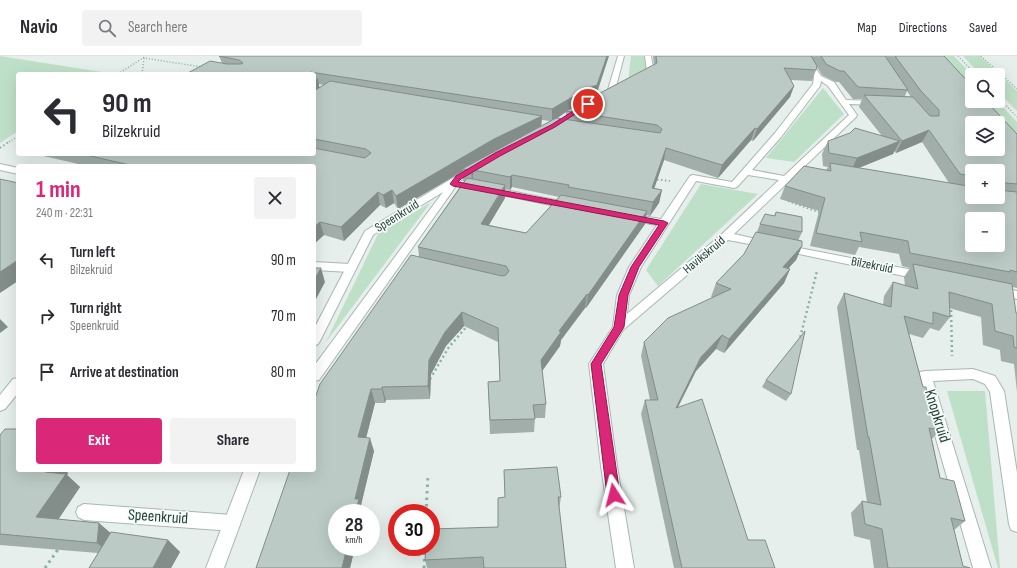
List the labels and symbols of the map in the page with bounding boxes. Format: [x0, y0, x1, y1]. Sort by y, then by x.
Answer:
pin [571, 87, 605, 121]
street label: Speenkruid [372, 196, 422, 236]
street label: Havikskruid [680, 233, 728, 277]
street label: Bilzekruid [850, 253, 894, 277]
street label: Knopkruid [920, 387, 954, 445]
position arrow [593, 474, 635, 516]
speed limit sign: 30 [388, 504, 440, 556]
street label: Speenkruid [127, 505, 189, 529]

